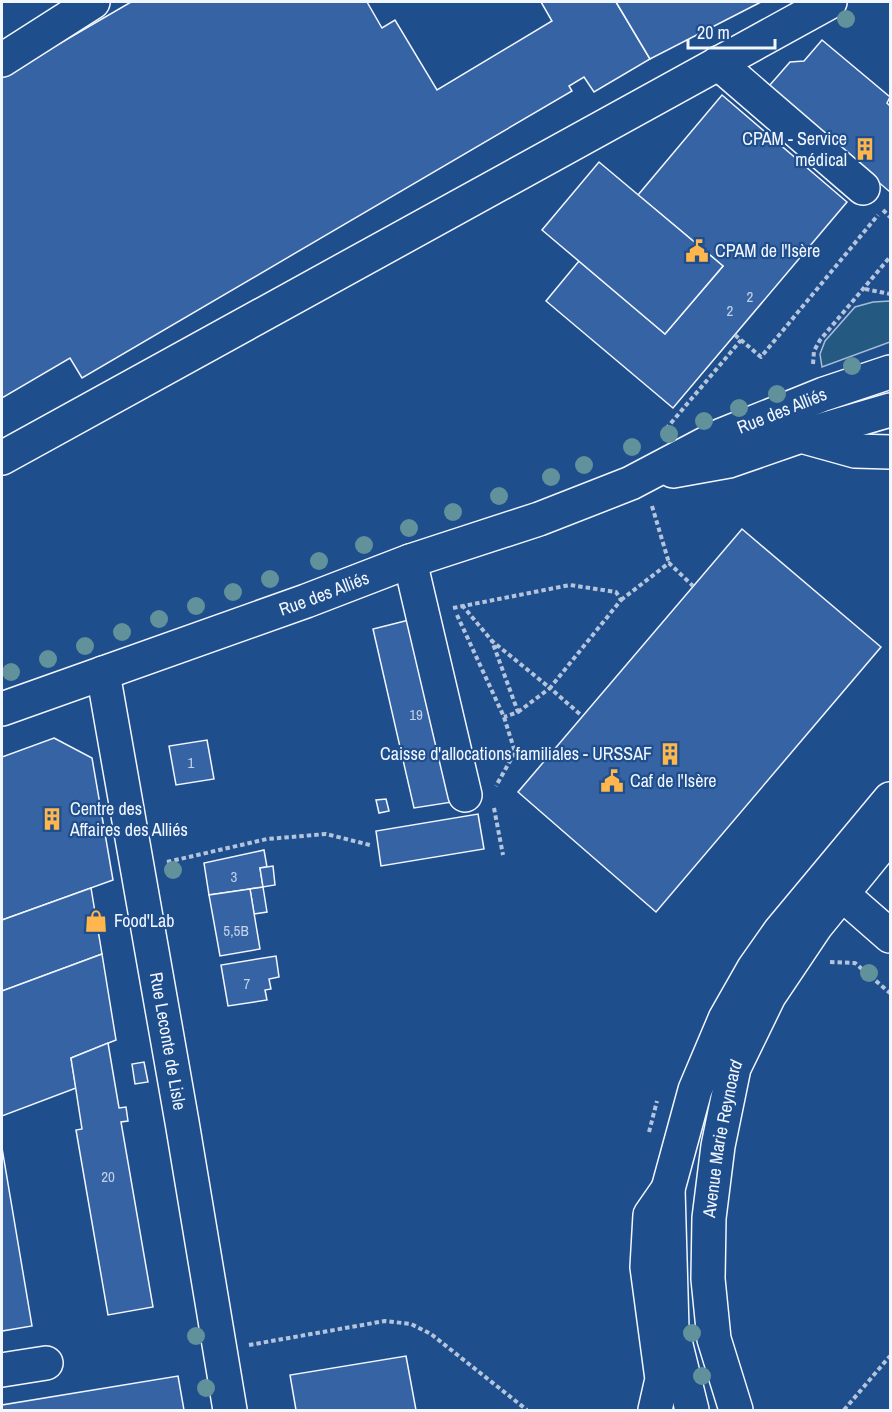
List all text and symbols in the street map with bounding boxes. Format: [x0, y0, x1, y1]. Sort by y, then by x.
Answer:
scale bar [688, 12, 775, 50]
text: 20 m [697, 20, 730, 45]
place label: CPAM - Service médical [742, 126, 847, 172]
building icon: CPAM - Service médical [852, 136, 878, 162]
public building icon: CPAM de l'Isère [684, 238, 710, 264]
place label: CPAM de l'Isère [715, 238, 820, 263]
house number: 2 [747, 286, 754, 307]
house number: 2 [727, 300, 734, 321]
street label: Rue des Alliés [733, 381, 830, 440]
street label: Rue des Alliés [275, 565, 372, 622]
house number: 19 [409, 704, 423, 725]
place label: Caisse d'allocations familiales - URSSAF [380, 741, 652, 766]
building icon: Caisse d'allocations familiales - URSSAF [657, 741, 683, 767]
house number: 1 [188, 752, 195, 773]
public building icon: Caf de l'Isère [599, 768, 625, 794]
place label: Caf de l'Isère [630, 768, 717, 793]
place label: Centre des Affaires des Alliés [69, 796, 188, 842]
building icon: Centre des Affaires des Alliés [39, 806, 65, 832]
house number: 3 [231, 866, 238, 887]
shop icon: Food'Lab [83, 908, 109, 934]
place label: Food'Lab [114, 908, 174, 933]
house number: 5,5B [223, 920, 249, 941]
street label: Rue Leconte de Lisle [144, 970, 193, 1112]
house number: 7 [244, 973, 251, 994]
street label: Avenue Marie Reynoard [696, 1055, 748, 1220]
house number: 20 [101, 1166, 115, 1187]

